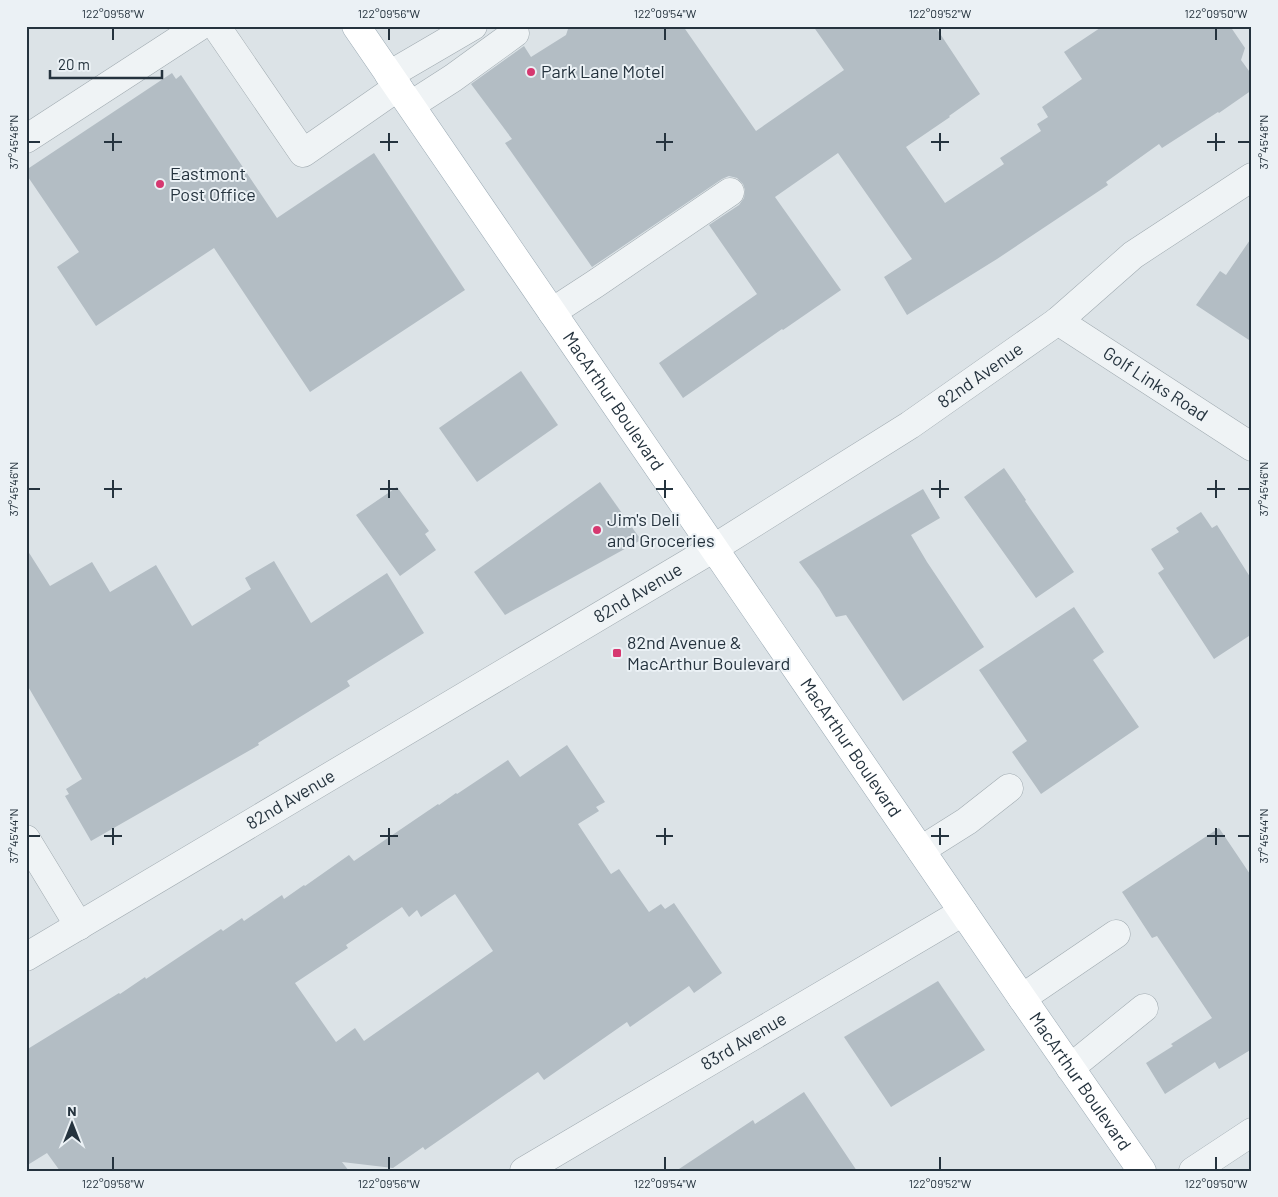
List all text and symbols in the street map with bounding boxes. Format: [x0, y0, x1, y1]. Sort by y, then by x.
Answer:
text: 122°09'58"W [82, 6, 145, 20]
text: 122°09'56"W [358, 6, 421, 20]
text: 122°09'54"W [634, 6, 697, 20]
text: 122°09'52"W [909, 6, 972, 20]
text: 122°09'50"W [1185, 6, 1248, 20]
scale bar [50, 48, 162, 80]
text: 20 m [58, 55, 90, 73]
place label: Park Lane Motel [541, 60, 665, 82]
marker: Park Lane Motel [525, 66, 537, 78]
text: 37°45'48"N [6, 115, 20, 169]
text: 37°45'48"N [1256, 115, 1270, 169]
place label: Eastmont Post Office [170, 162, 256, 205]
marker: Eastmont Post Office [154, 178, 166, 190]
street label: MacArthur Boulevard [559, 327, 669, 474]
street label: 82nd Avenue [933, 337, 1027, 412]
street label: Golf Links Road [1099, 341, 1212, 425]
text: 37°45'46"N [6, 462, 20, 516]
text: 37°45'46"N [1256, 462, 1270, 516]
place label: Jim's Deli and Groceries [607, 508, 715, 551]
marker: Jim's Deli and Groceries [591, 524, 603, 536]
street label: 82nd Avenue [589, 557, 686, 627]
place label: 82nd Avenue & MacArthur Boulevard [627, 631, 790, 674]
marker: 82nd Avenue & MacArthur Boulevard [611, 647, 623, 659]
street label: MacArthur Boulevard [796, 674, 907, 821]
street label: 82nd Avenue [242, 764, 339, 834]
text: 37°45'44"N [6, 809, 20, 864]
text: 37°45'44"N [1256, 809, 1270, 864]
street label: 83rd Avenue [696, 1007, 790, 1074]
street label: MacArthur Boulevard [1025, 1008, 1136, 1154]
north arrow [48, 1100, 98, 1150]
text: N [67, 1102, 77, 1119]
text: 122°09'58"W [82, 1176, 145, 1190]
text: 122°09'56"W [358, 1176, 421, 1190]
text: 122°09'54"W [634, 1176, 697, 1190]
text: 122°09'52"W [909, 1176, 972, 1190]
text: 122°09'50"W [1185, 1176, 1248, 1190]

